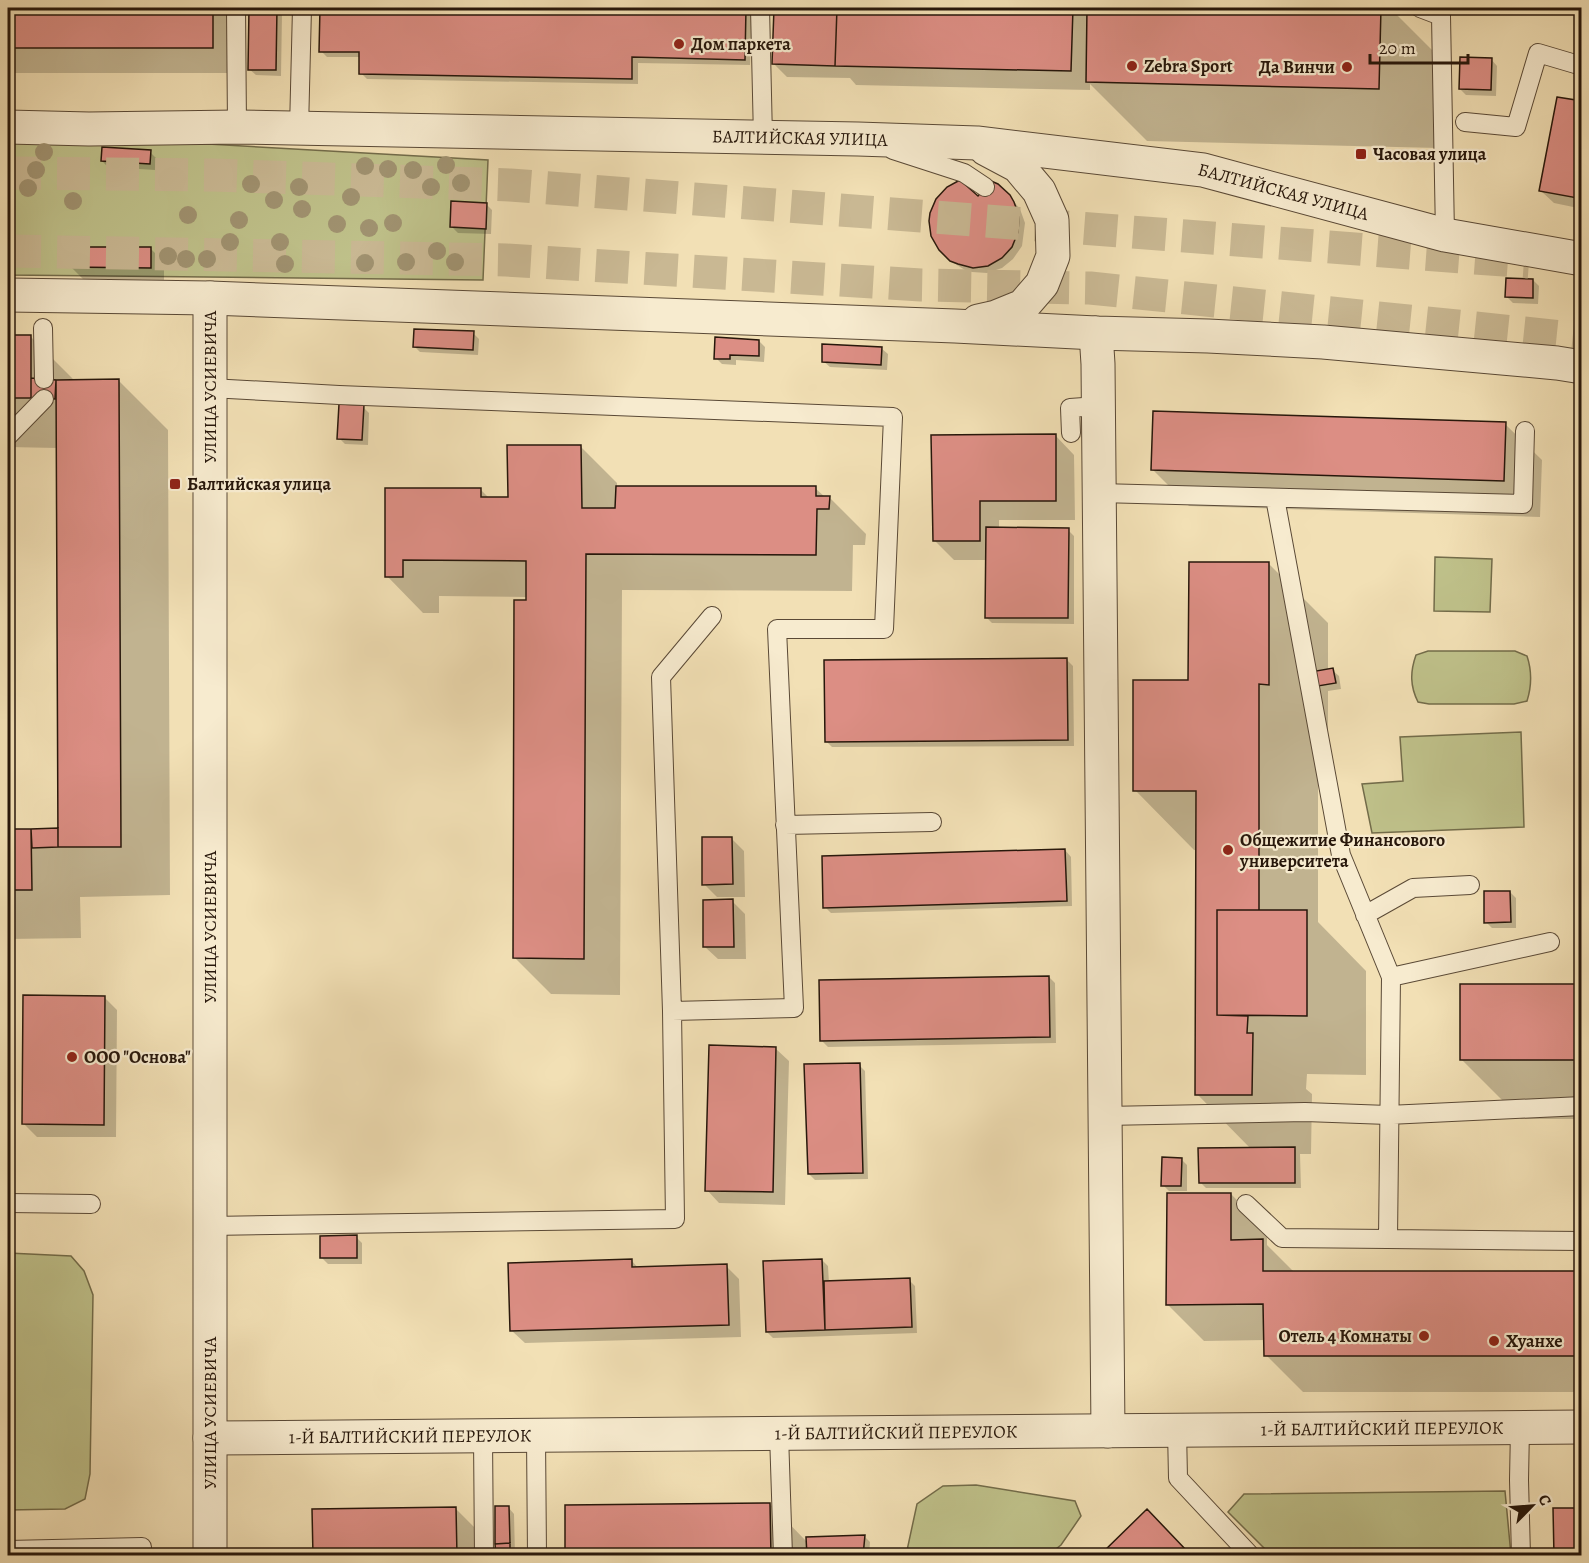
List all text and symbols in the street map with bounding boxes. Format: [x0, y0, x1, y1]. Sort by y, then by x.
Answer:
scale bar [1370, 27, 1468, 65]
place label: Дом паркета [691, 32, 791, 56]
text: 20 m [1379, 36, 1416, 60]
marker: Дом паркета [672, 37, 686, 51]
place label: Zebra Sport [1144, 54, 1233, 78]
place label: Да Винчи [1259, 55, 1335, 79]
marker: Zebra Sport [1125, 59, 1139, 73]
marker: Да Винчи [1340, 60, 1354, 74]
street label: БАЛТИЙСКАЯ УЛИЦА [712, 124, 889, 152]
place label: Часовая улица [1373, 142, 1487, 166]
marker: Часовая улица [1354, 147, 1368, 161]
street label: БАЛТИЙСКАЯ УЛИЦА [1195, 157, 1372, 226]
street label: УЛИЦА УСИЕВИЧА [198, 310, 222, 463]
place label: Балтийская улица [187, 472, 331, 496]
marker: Балтийская улица [168, 477, 182, 491]
place label: Общежитие Финансового университета [1239, 828, 1445, 873]
marker: Общежитие Финансового университета [1221, 843, 1235, 857]
street label: УЛИЦА УСИЕВИЧА [198, 850, 222, 1003]
place label: ООО "Основа" [84, 1045, 191, 1069]
marker: ООО "Основа" [65, 1050, 79, 1064]
place label: Отель 4 Комнаты [1278, 1324, 1412, 1348]
marker: Отель 4 Комнаты [1417, 1329, 1431, 1343]
place label: Хуанхе [1506, 1329, 1563, 1353]
marker: Хуанхе [1487, 1334, 1501, 1348]
street label: УЛИЦА УСИЕВИЧА [198, 1336, 222, 1489]
street label: 1-Й БАЛТИЙСКИЙ ПЕРЕУЛОК [1261, 1416, 1504, 1442]
street label: 1-Й БАЛТИЙСКИЙ ПЕРЕУЛОК [775, 1420, 1018, 1445]
street label: 1-Й БАЛТИЙСКИЙ ПЕРЕУЛОК [289, 1423, 532, 1449]
north arrow [1502, 1476, 1562, 1536]
text: С [1533, 1491, 1557, 1509]

